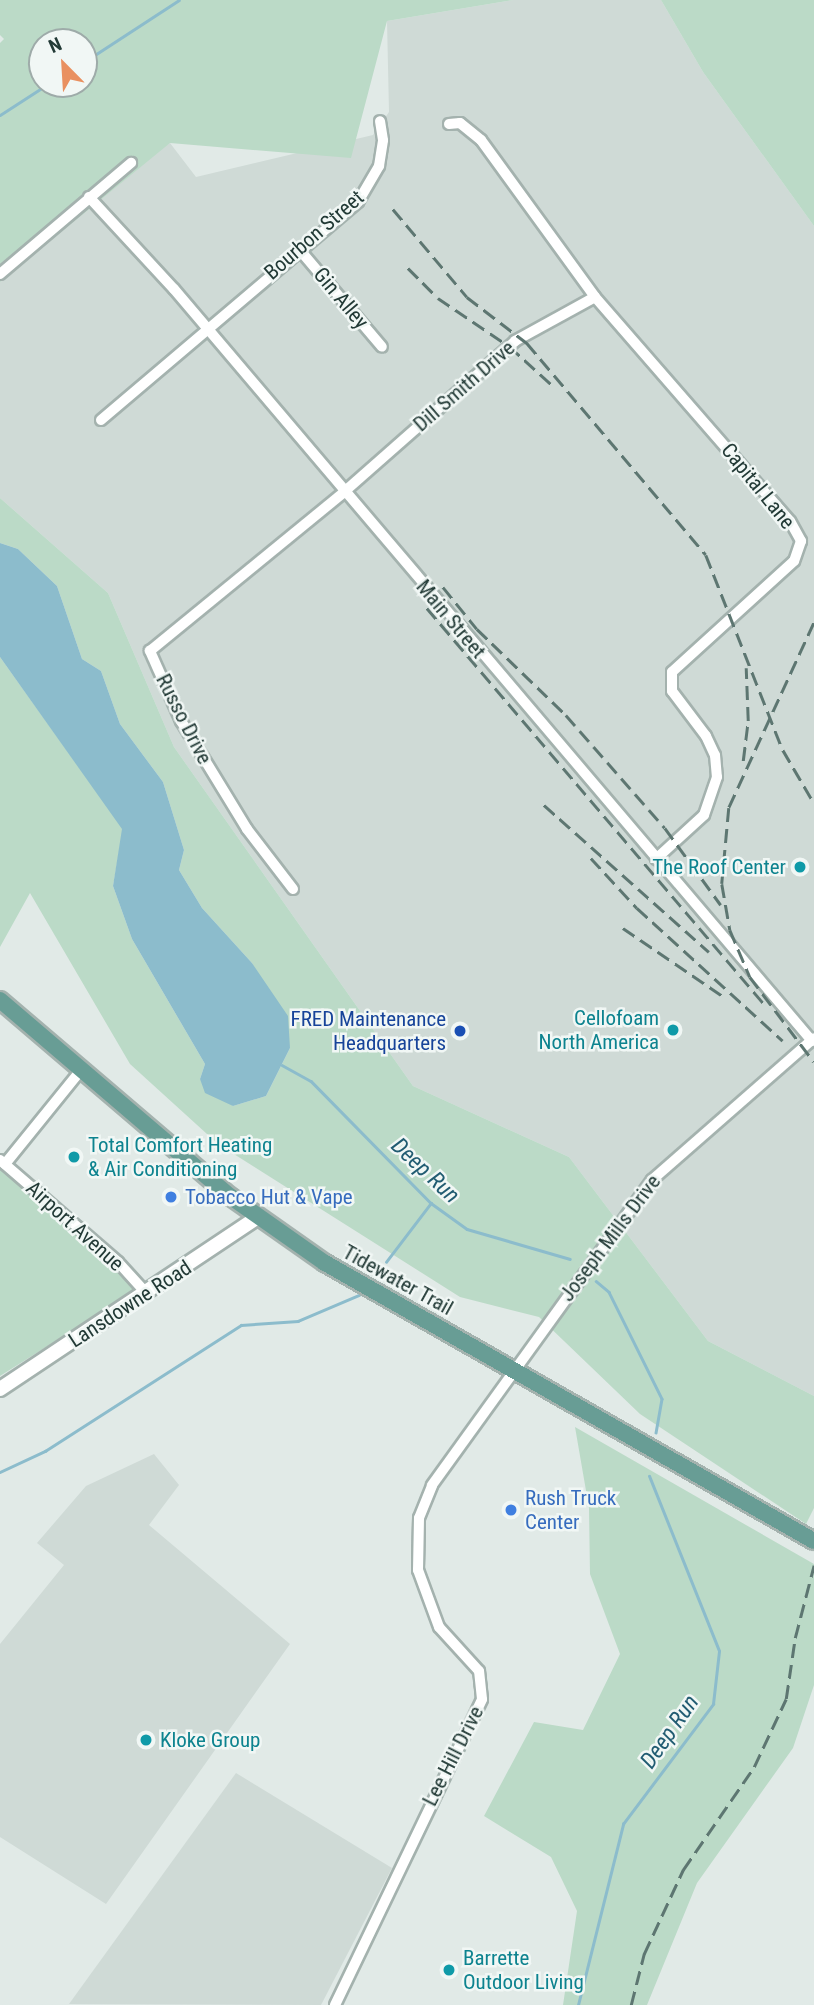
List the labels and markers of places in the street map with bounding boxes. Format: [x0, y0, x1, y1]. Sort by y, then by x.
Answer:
place label: The Roof Center [652, 854, 786, 880]
marker: The Roof Center [792, 859, 808, 875]
place label: Cellofoam North America [539, 1005, 659, 1055]
place label: FRED Maintenance Headquarters [291, 1006, 446, 1056]
marker: Cellofoam North America [665, 1022, 681, 1038]
marker: FRED Maintenance Headquarters [452, 1023, 468, 1039]
place label: Total Comfort Heating & Air Conditioning [88, 1132, 272, 1182]
marker: Total Comfort Heating & Air Conditioning [66, 1149, 82, 1165]
place label: Tobacco Hut & Vape [185, 1184, 353, 1210]
marker: Tobacco Hut & Vape [163, 1189, 179, 1205]
place label: Rush Truck Center [525, 1485, 617, 1535]
marker: Rush Truck Center [503, 1502, 519, 1518]
place label: Kloke Group [160, 1727, 260, 1753]
marker: Kloke Group [138, 1732, 154, 1748]
place label: Barrette Outdoor Living [463, 1945, 584, 1995]
marker: Barrette Outdoor Living [441, 1962, 457, 1978]

